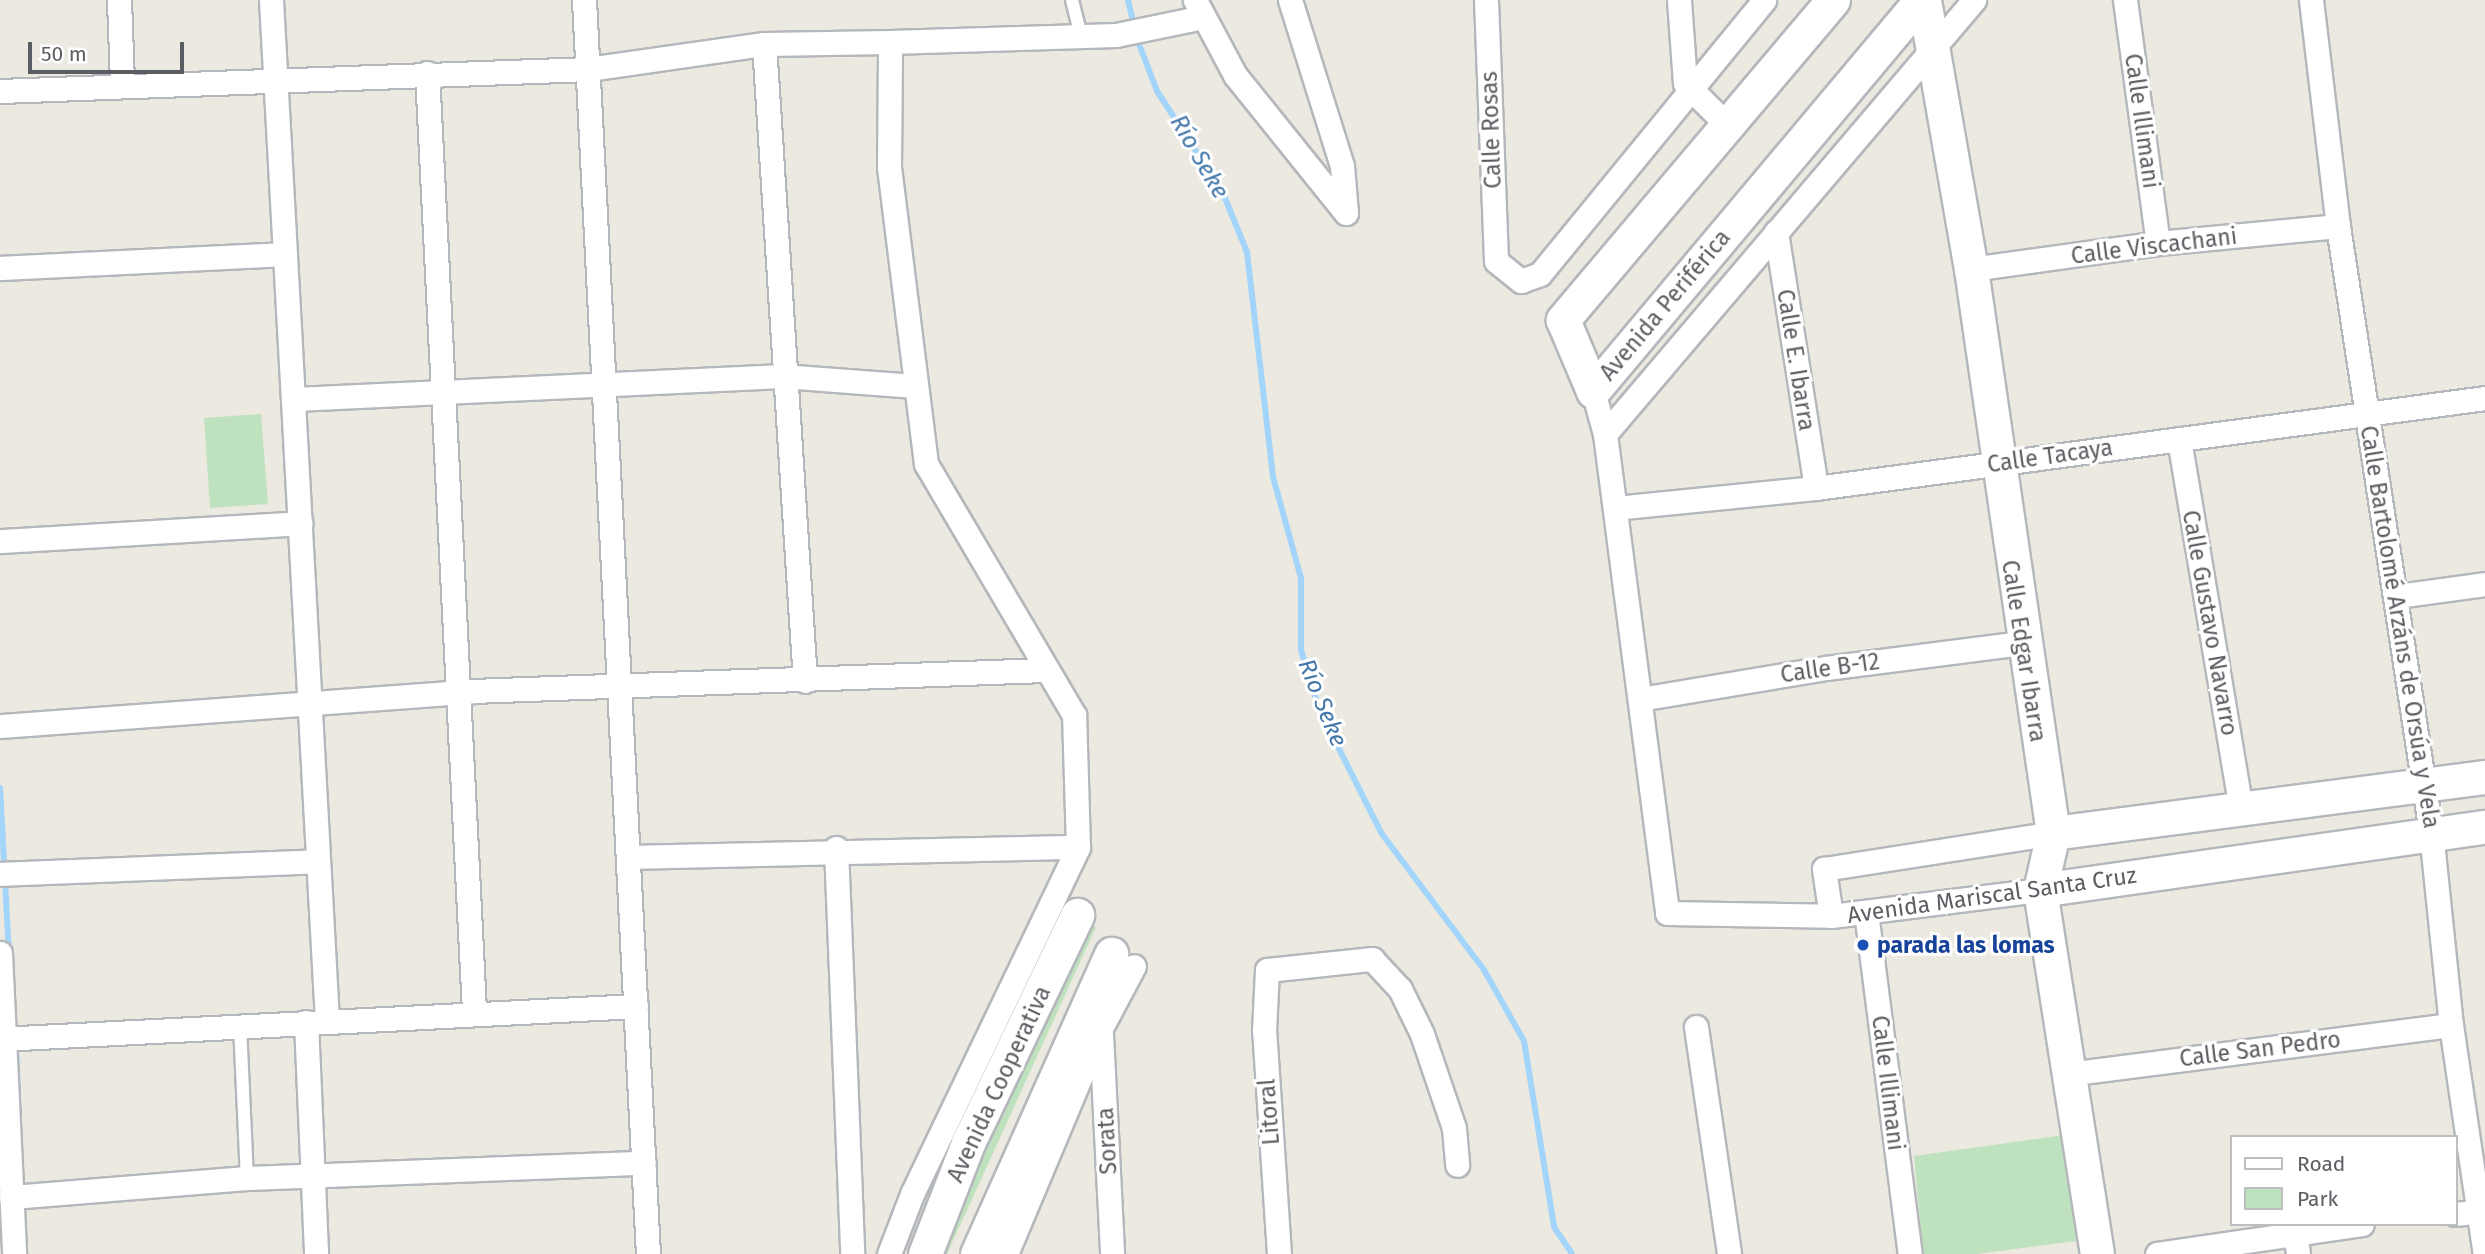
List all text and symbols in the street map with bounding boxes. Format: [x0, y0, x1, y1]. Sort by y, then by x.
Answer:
scale bar [32, 28, 187, 72]
text: 50 m [41, 41, 87, 67]
street label: Calle Illimani [2119, 52, 2165, 190]
street label: Calle Rosas [1475, 71, 1507, 189]
water label: Río Seke [1164, 110, 1234, 204]
street label: Calle Viscachani [2069, 222, 2239, 270]
street label: Avenida Periférica [1594, 224, 1736, 386]
street label: Calle E. Ibarra [1771, 287, 1821, 433]
street label: Calle Bartolomé Arzáns de Orsúa y Vela [2355, 424, 2445, 830]
street label: Calle Tacaya [1985, 434, 2115, 478]
street label: Calle Gustavo Navarro [2177, 508, 2243, 738]
street label: Calle Edgar Ibarra [1996, 558, 2052, 744]
street label: Calle B-12 [1779, 647, 1881, 689]
water label: Río Seke [1291, 655, 1353, 751]
street label: Avenida Mariscal Santa Cruz [1846, 861, 2138, 929]
place label: parada las lomas [1877, 931, 2055, 959]
marker: parada las lomas [1855, 937, 1871, 953]
street label: Avenida Cooperativa [941, 981, 1057, 1187]
street label: Calle Illimani [1866, 1014, 1910, 1152]
street label: Calle San Pedro [2178, 1025, 2342, 1073]
street label: Litoral [1253, 1078, 1285, 1146]
street label: Sorata [1091, 1107, 1123, 1175]
legend [2230, 1135, 2457, 1226]
text: Road [2297, 1151, 2345, 1177]
text: Park [2297, 1186, 2338, 1212]

